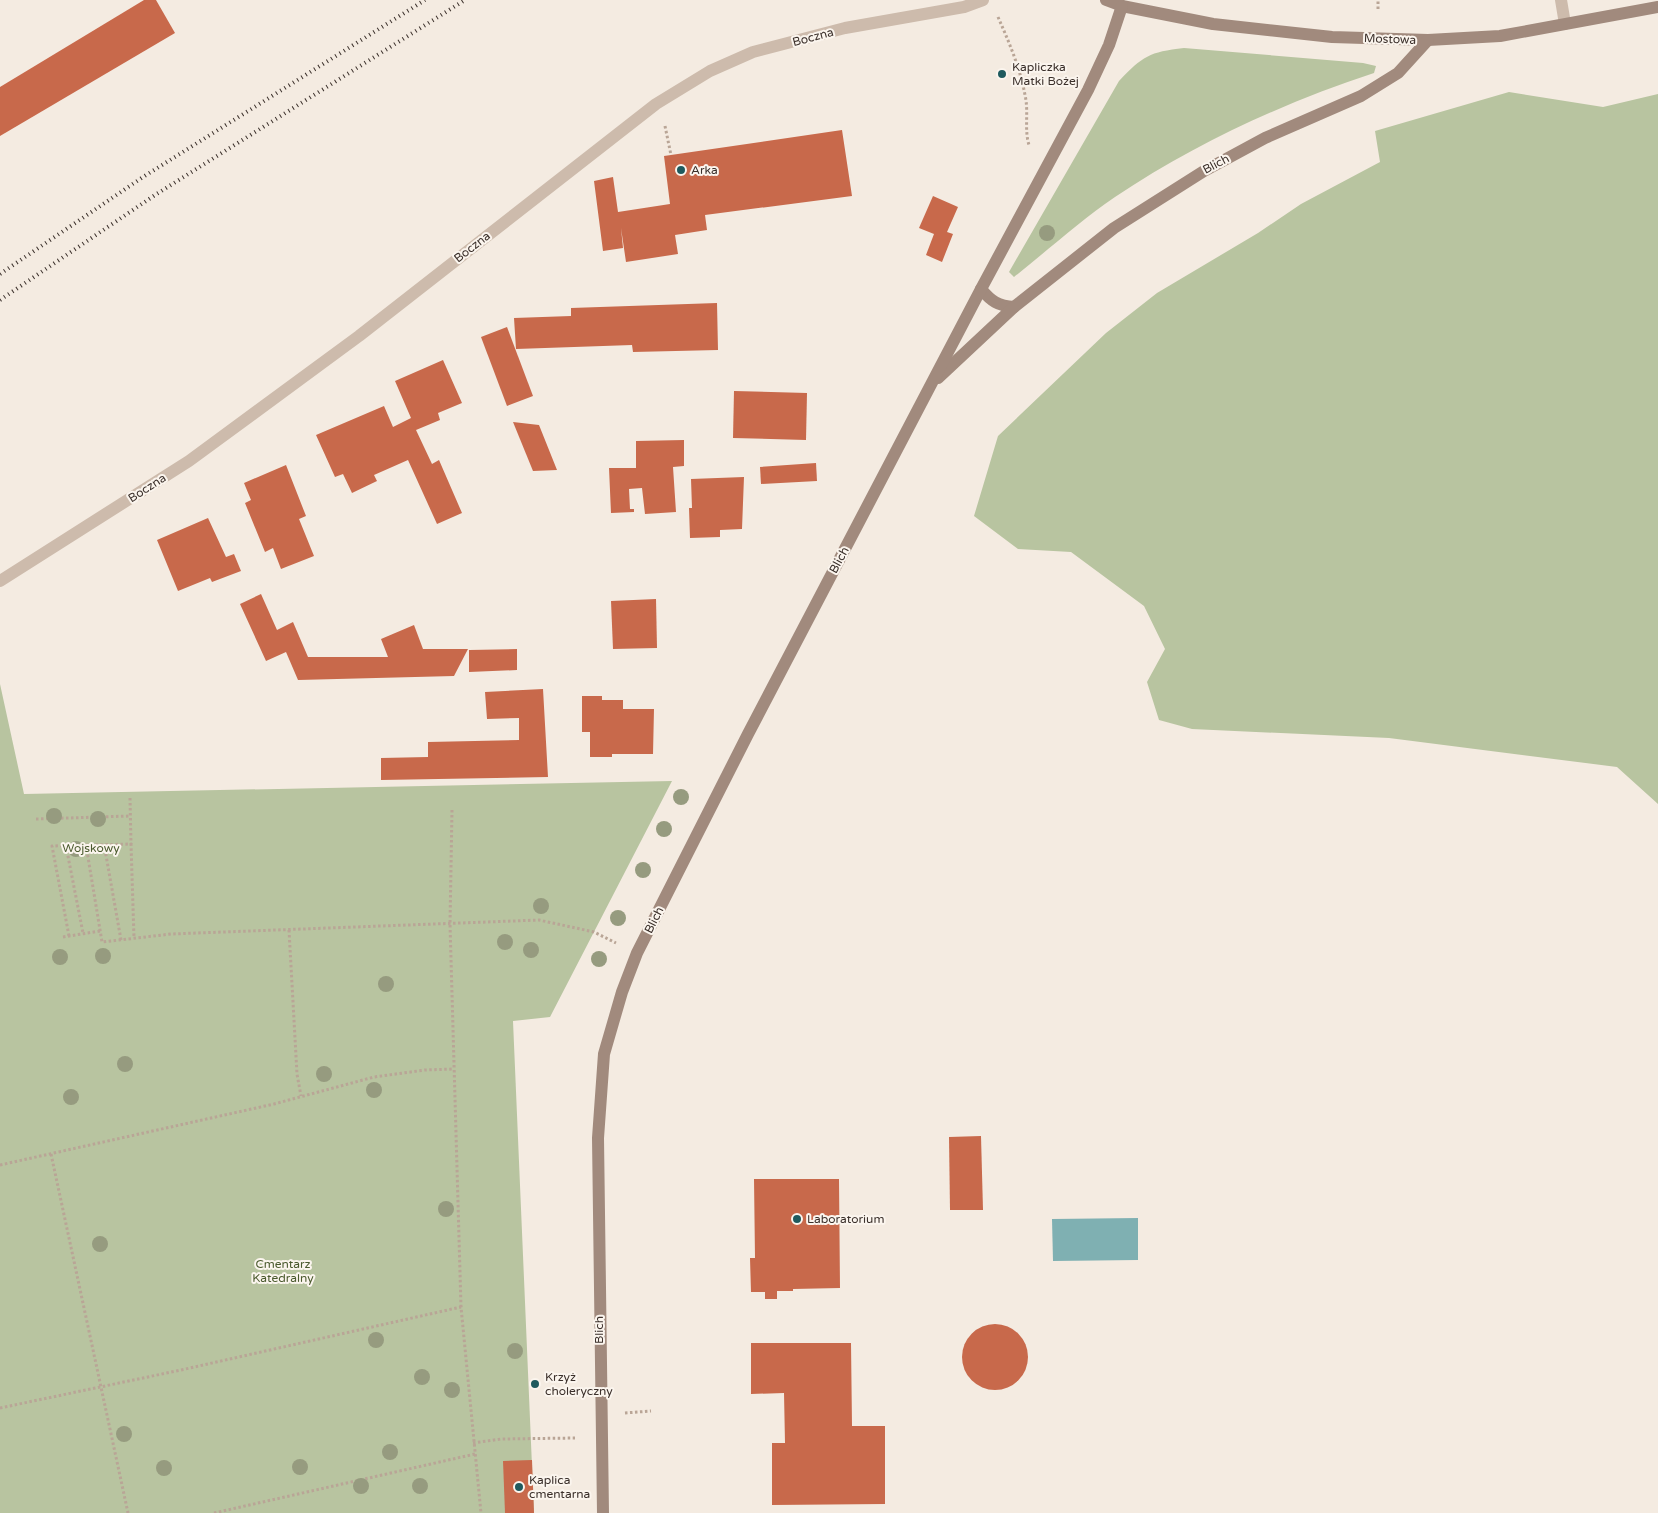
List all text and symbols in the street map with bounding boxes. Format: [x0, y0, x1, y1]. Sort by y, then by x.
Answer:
street label: Boczna [791, 25, 835, 49]
street label: Mostowa [1364, 31, 1416, 47]
place label: Kapliczka Matki Bożej [1012, 60, 1079, 88]
marker: Kapliczka Matki Bożej [996, 68, 1008, 80]
street label: Blich [1200, 151, 1232, 177]
place label: Arka [691, 163, 718, 177]
marker: Arka [675, 164, 687, 176]
street label: Boczna [451, 229, 493, 265]
street label: Boczna [126, 471, 168, 505]
street label: Blich [826, 544, 852, 576]
park label: Wojskowy [62, 841, 120, 855]
street label: Blich [641, 904, 667, 936]
place label: Laboratorium [807, 1212, 884, 1226]
marker: Laboratorium [791, 1213, 803, 1225]
park label: Cmentarz Katedralny [252, 1257, 314, 1285]
street label: Blich [592, 1316, 606, 1344]
place label: Krzyż choleryczny [545, 1370, 613, 1398]
marker: Krzyż choleryczny [529, 1378, 541, 1390]
place label: Kaplica cmentarna [529, 1473, 590, 1501]
marker: Kaplica cmentarna [513, 1481, 525, 1493]

